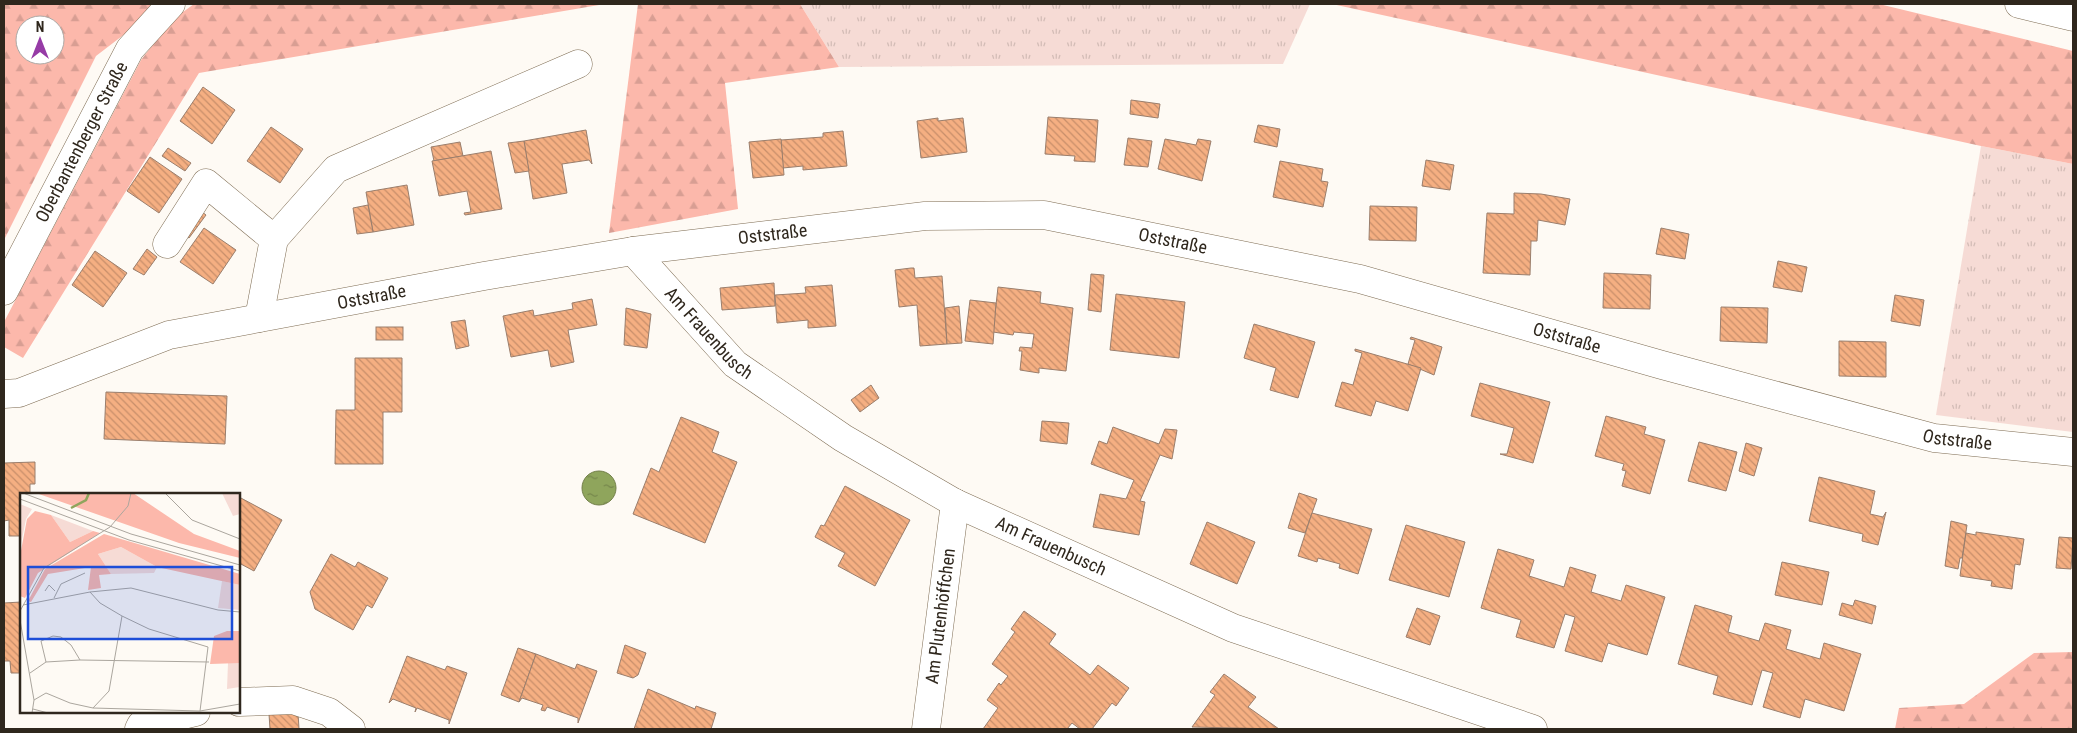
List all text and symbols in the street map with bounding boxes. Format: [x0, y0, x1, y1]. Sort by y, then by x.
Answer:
north arrow [15, 15, 65, 65]
text: N [36, 19, 44, 35]
street label: Oberbantenberger Straße [31, 58, 132, 226]
street label: Oststraße [737, 219, 808, 248]
street label: Oststraße [1137, 223, 1209, 258]
street label: Oststraße [335, 280, 408, 313]
street label: Am Frauenbusch [661, 283, 757, 383]
street label: Oststraße [1531, 318, 1603, 357]
street label: Oststraße [1920, 424, 1993, 454]
inset map [20, 493, 240, 713]
street label: Am Frauenbusch [993, 512, 1110, 580]
street label: Am Plutenhöffchen [921, 547, 959, 685]

